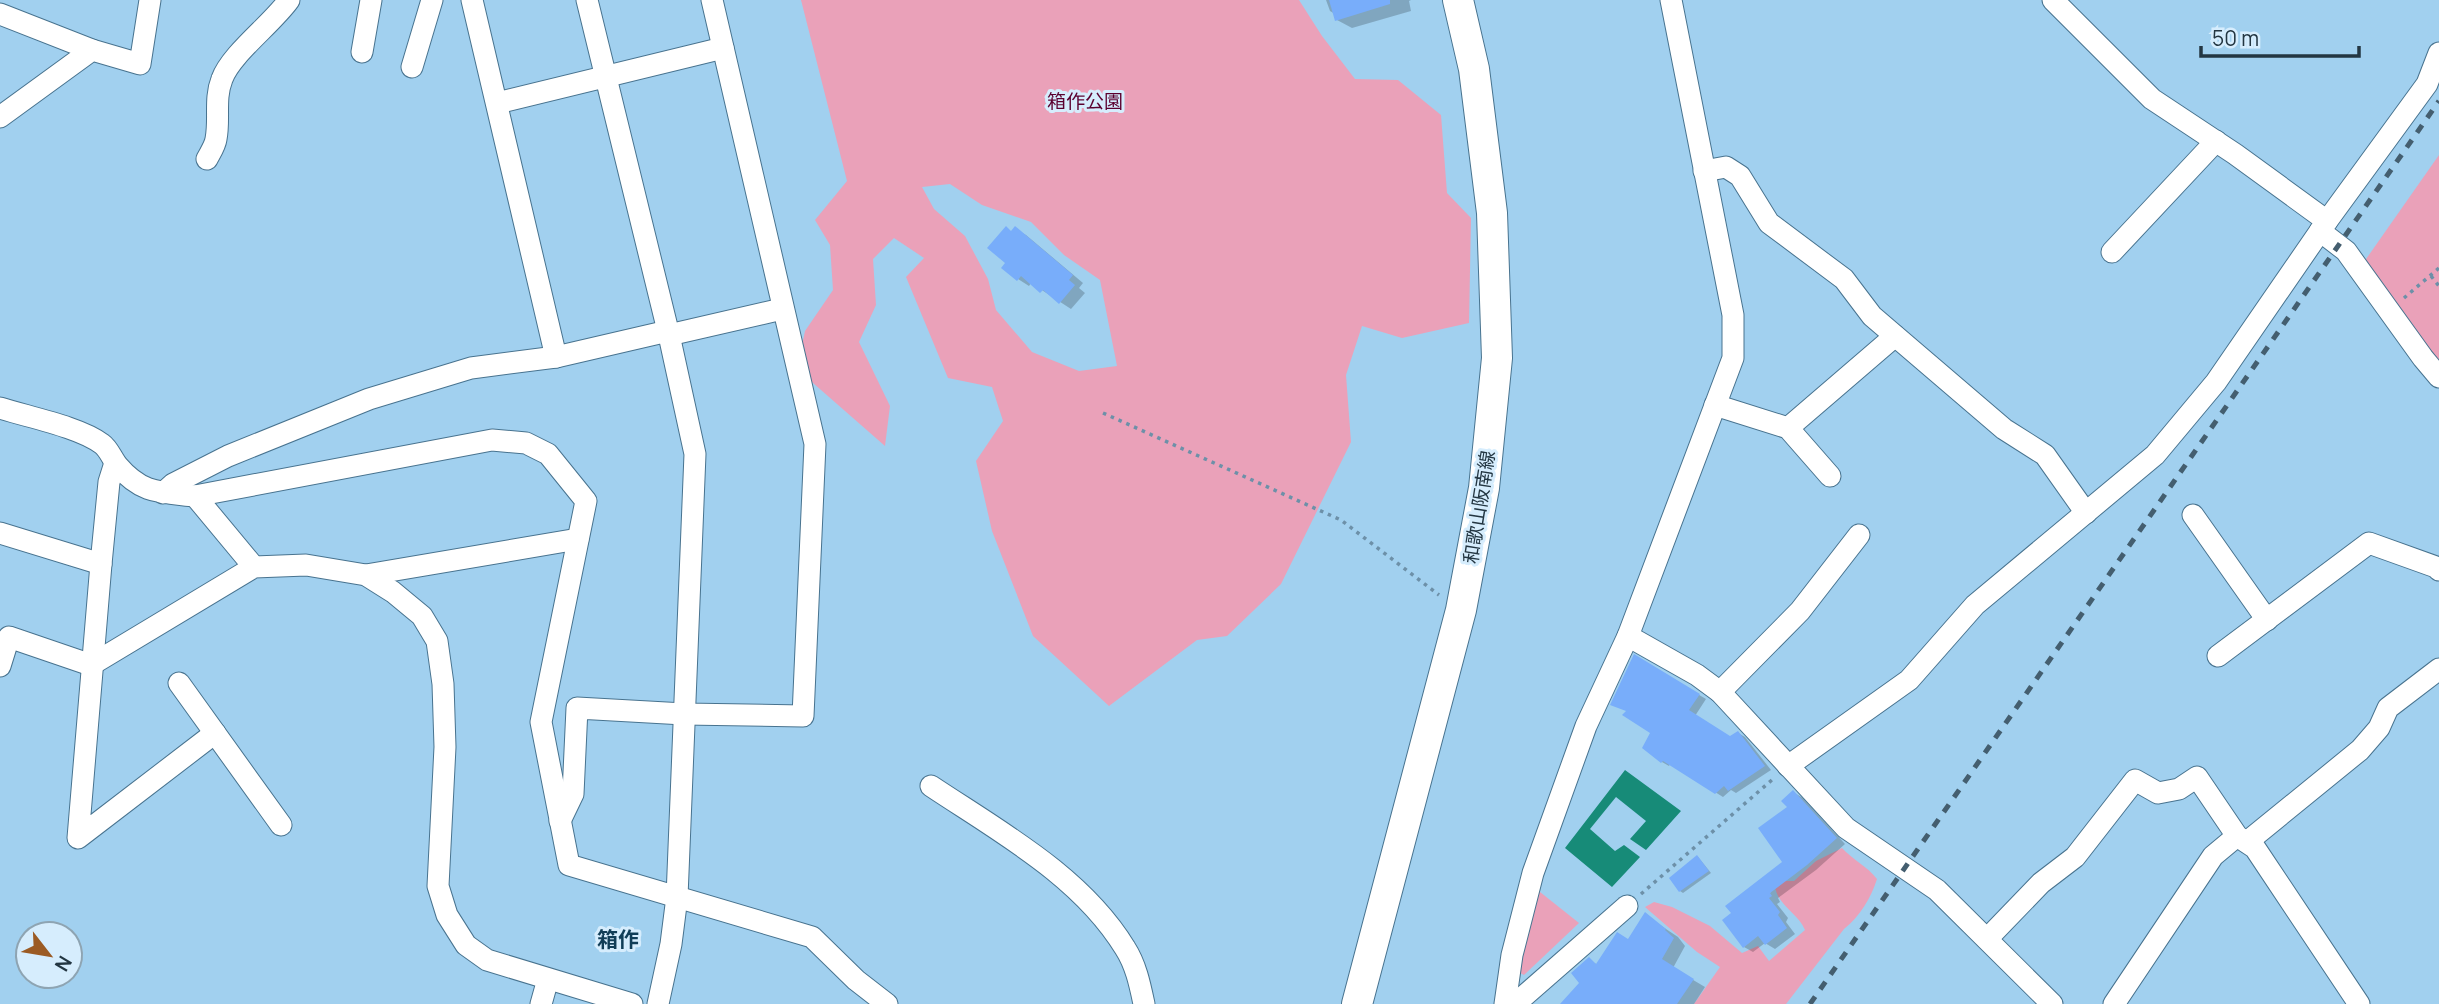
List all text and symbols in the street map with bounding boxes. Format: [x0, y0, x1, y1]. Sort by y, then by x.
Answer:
scale bar [2201, 14, 2358, 58]
text: 50 m [2212, 24, 2259, 52]
park label: 箱作公園 [1047, 88, 1123, 114]
street label: 和歌山阪南線 [1457, 449, 1501, 565]
north arrow [14, 920, 84, 990]
district label: 箱作 [597, 925, 639, 953]
text: N [49, 951, 78, 976]

